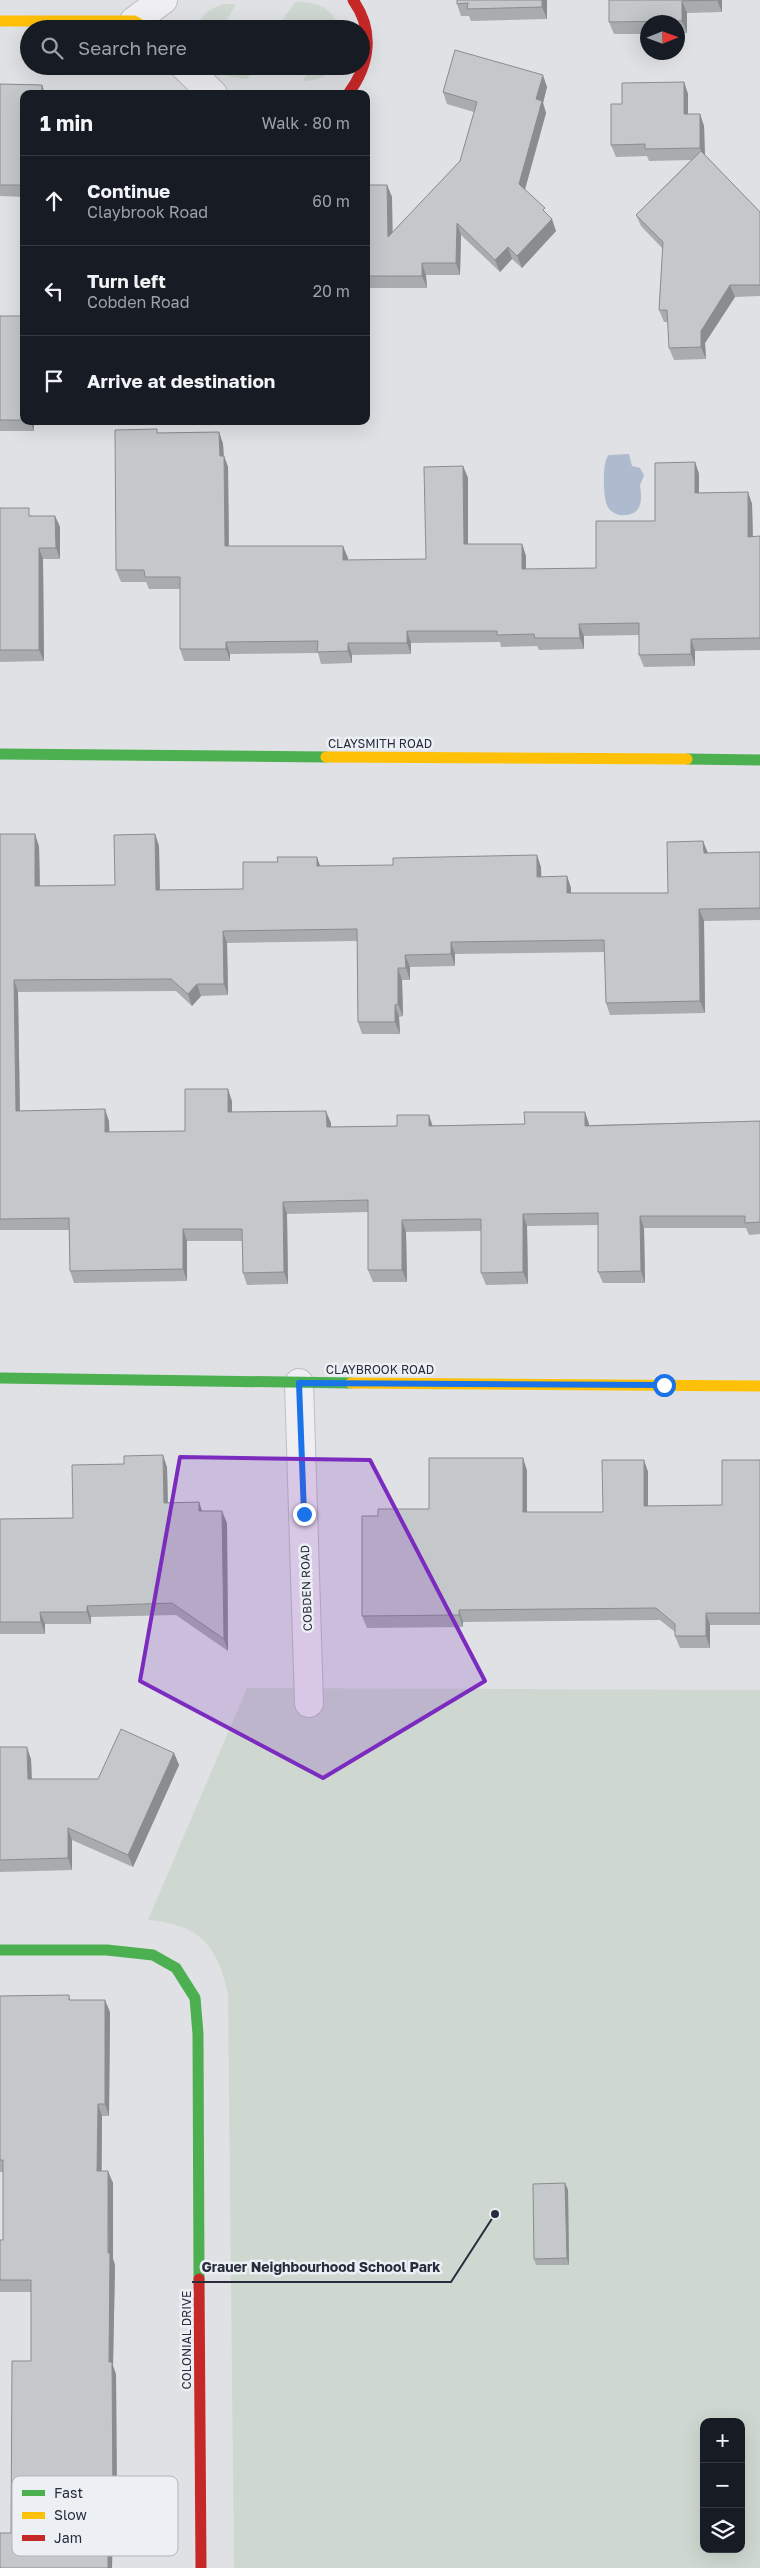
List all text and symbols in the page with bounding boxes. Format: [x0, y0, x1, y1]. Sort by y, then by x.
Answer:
north arrow [640, 15, 685, 60]
search box [20, 20, 370, 75]
icon: search [38, 34, 66, 62]
text: Search here [78, 36, 187, 59]
text: 1 min [40, 110, 93, 136]
text: Walk · 80 m [261, 113, 350, 133]
text: Continue [87, 179, 170, 202]
icon: ahead [40, 187, 68, 215]
text: 60 m [312, 191, 350, 211]
text: Claybrook Road [87, 202, 208, 222]
text: Turn left [87, 269, 166, 292]
icon: left [40, 277, 68, 305]
text: 20 m [313, 281, 350, 301]
text: Cobden Road [87, 292, 189, 312]
icon: arrive [40, 367, 68, 395]
text: Arrive at destination [87, 369, 275, 392]
street label: CLAYSMITH ROAD [328, 736, 432, 751]
street label: CLAYBROOK ROAD [326, 1362, 434, 1377]
route start [653, 1374, 676, 1397]
route end [293, 1503, 316, 1526]
street label: COBDEN ROAD [297, 1545, 315, 1631]
callout: Grauer Neighbourhood School Park [192, 2253, 451, 2282]
text: Grauer Neighbourhood School Park [202, 2258, 440, 2275]
street label: COLONIAL DRIVE [179, 2291, 194, 2389]
map controls [700, 2418, 745, 2553]
button: + [700, 2418, 745, 2463]
button: − [700, 2463, 745, 2508]
legend [12, 2476, 178, 2556]
text: Fast [54, 2484, 83, 2501]
text: Slow [54, 2506, 87, 2523]
button: layers [700, 2508, 745, 2553]
text: Jam [54, 2529, 82, 2546]

